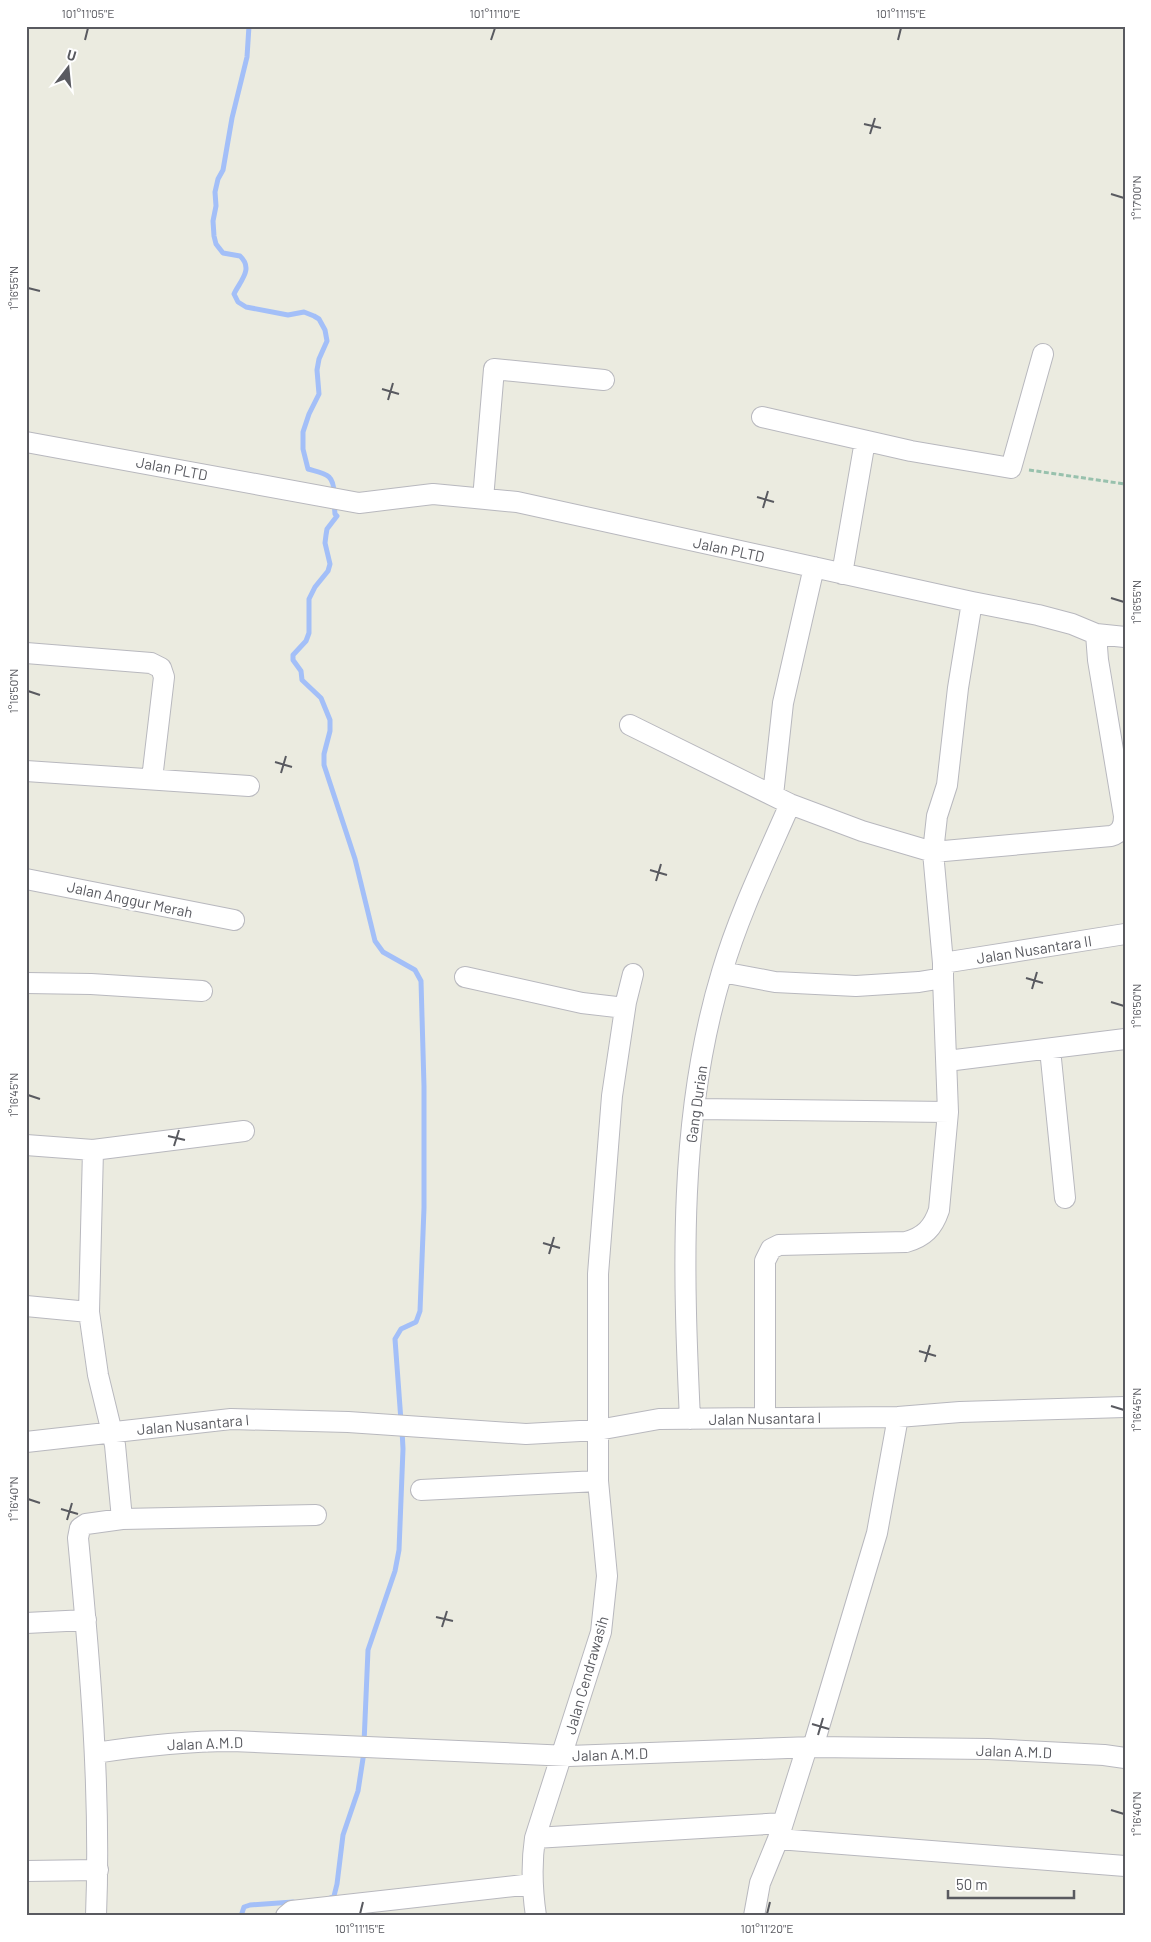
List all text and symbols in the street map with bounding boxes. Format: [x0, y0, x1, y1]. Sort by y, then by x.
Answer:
text: 101°11'05"E [62, 6, 114, 20]
text: 101°11'10"E [470, 6, 520, 20]
text: 101°11'15"E [876, 6, 926, 20]
north arrow [42, 42, 92, 92]
text: U [65, 46, 78, 64]
text: 1°17'00"N [1129, 175, 1143, 221]
text: 1°16'55"N [6, 266, 20, 310]
street label: Jalan PLTD [135, 452, 209, 484]
street label: Jalan PLTD [692, 533, 766, 565]
text: 1°16'55"N [1129, 580, 1143, 624]
text: 1°16'50"N [6, 669, 20, 713]
street label: Jalan Anggur Merah [65, 877, 195, 921]
street label: Jalan Nusantara II [975, 931, 1093, 967]
text: 1°16'50"N [1129, 984, 1143, 1028]
street label: Gang Durian [682, 1064, 710, 1144]
text: 1°16'45"N [6, 1073, 20, 1117]
text: 1°16'45"N [1129, 1388, 1143, 1432]
street label: Jalan Nusantara I [708, 1408, 822, 1428]
street label: Jalan Nusantara I [136, 1410, 250, 1438]
text: 1°16'40"N [6, 1476, 20, 1522]
street label: Jalan Cendrawasih [561, 1614, 611, 1736]
street label: Jalan A.M.D [167, 1733, 243, 1753]
street label: Jalan A.M.D [976, 1741, 1052, 1761]
street label: Jalan A.M.D [572, 1744, 648, 1764]
text: 1°16'40"N [1129, 1791, 1143, 1837]
scale bar [948, 1867, 1075, 1899]
text: 50 m [956, 1875, 988, 1893]
text: 101°11'15"E [335, 1921, 385, 1935]
text: 101°11'20"E [740, 1921, 794, 1935]

